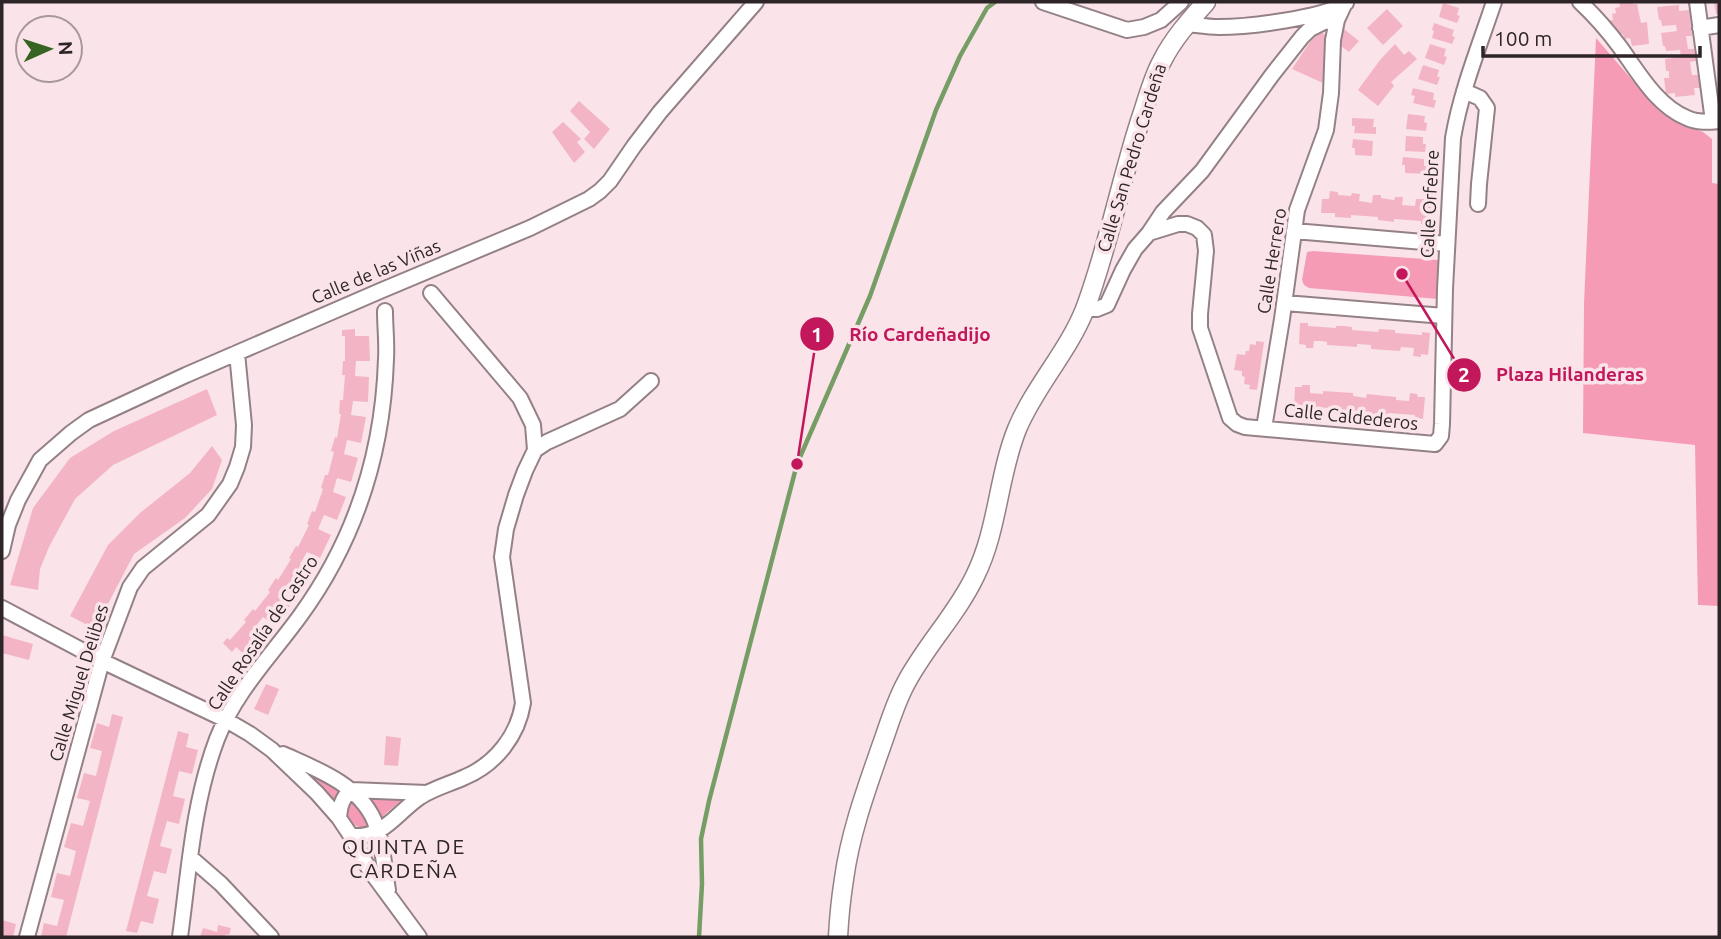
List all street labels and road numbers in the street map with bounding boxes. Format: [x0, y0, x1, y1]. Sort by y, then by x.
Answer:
street label: Calle San Pedro Cardeña [1093, 61, 1169, 255]
street label: Calle Orfebre [1416, 149, 1442, 259]
street label: Calle Herrero [1253, 206, 1289, 315]
street label: Calle de las Viñas [308, 235, 443, 307]
street label: Calle Caldederos [1283, 399, 1419, 433]
street label: Calle Rosalía de Castro [203, 551, 321, 714]
street label: Calle Miguel Delibes [45, 602, 112, 764]

